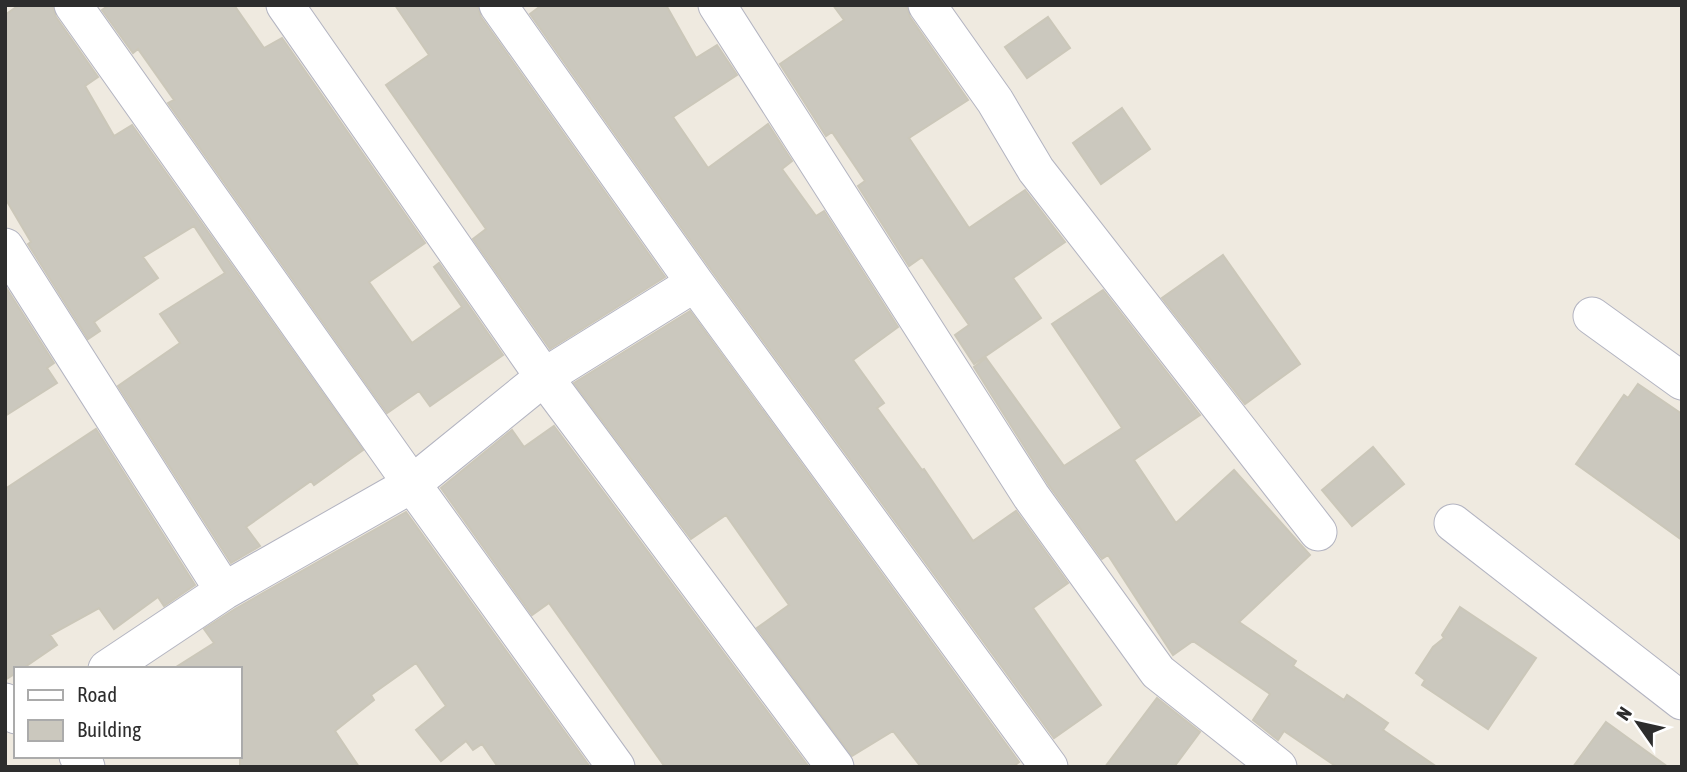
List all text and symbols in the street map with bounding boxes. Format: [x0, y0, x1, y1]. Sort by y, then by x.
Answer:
legend [14, 667, 242, 758]
text: Road [77, 682, 117, 706]
north arrow [1603, 688, 1673, 758]
text: N [1612, 703, 1636, 724]
text: Building [77, 717, 141, 741]

